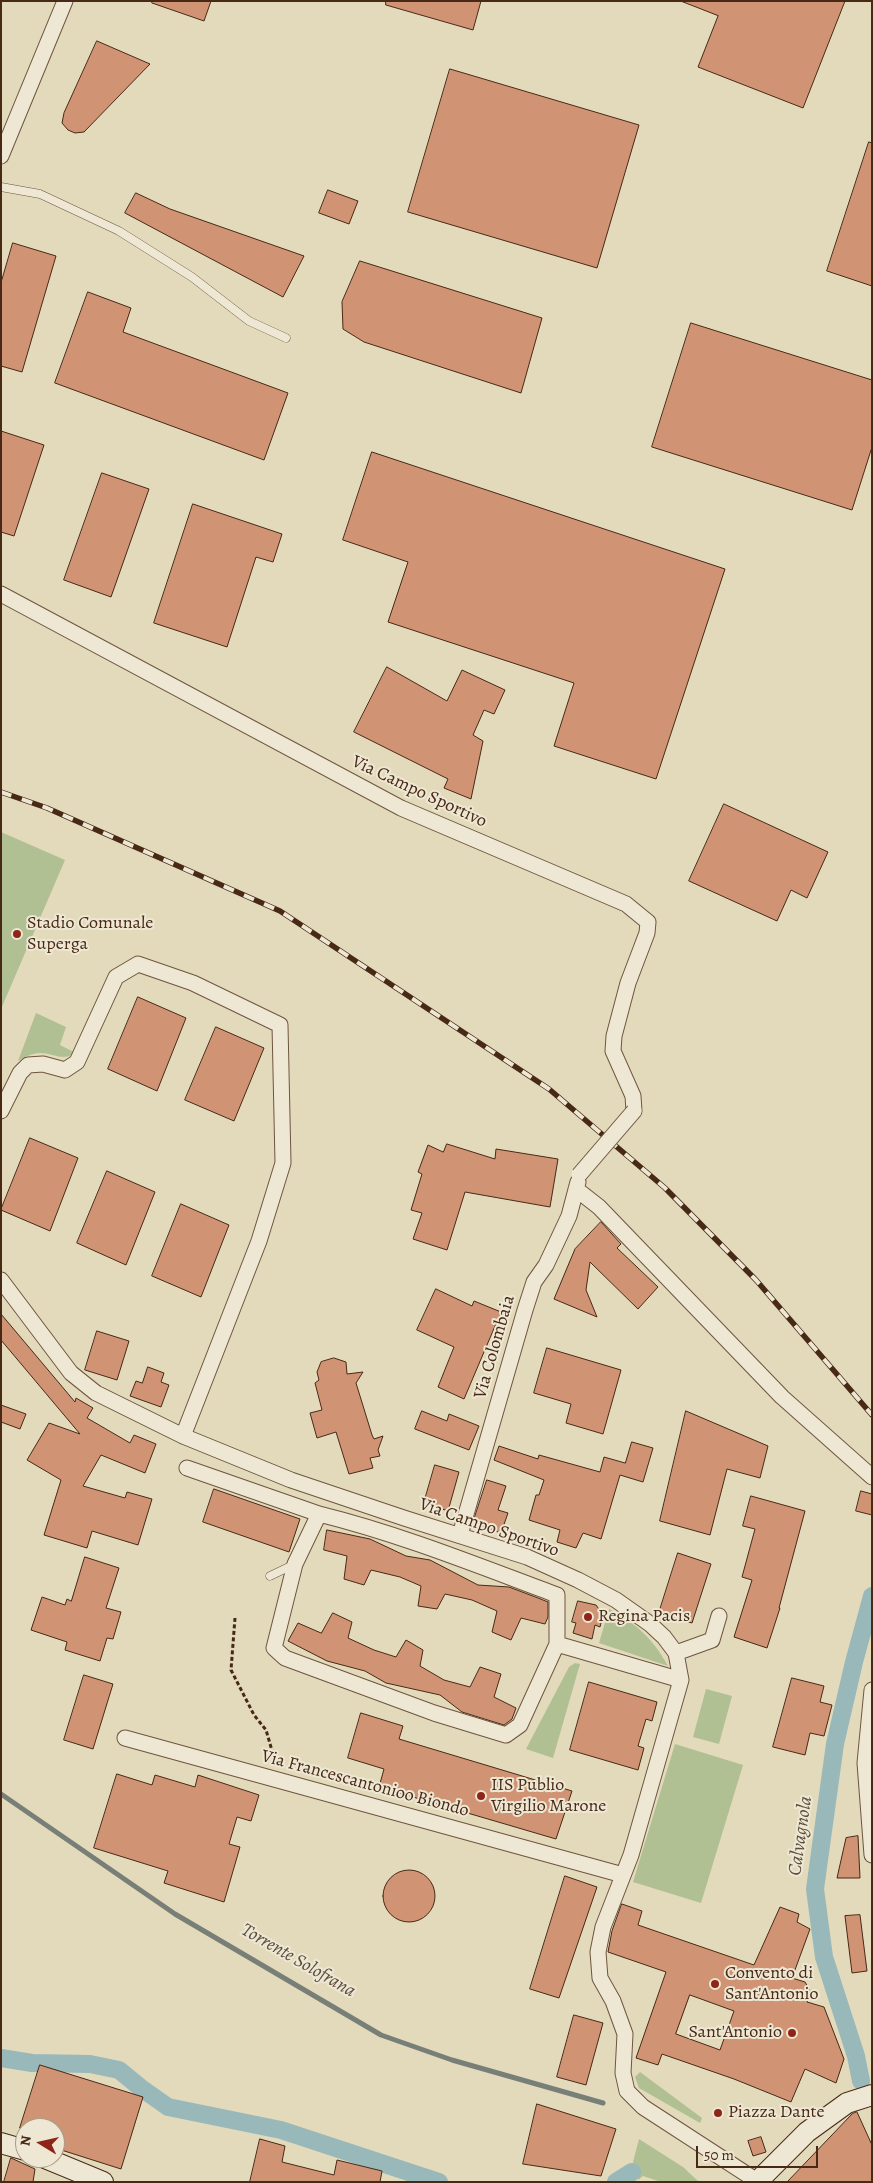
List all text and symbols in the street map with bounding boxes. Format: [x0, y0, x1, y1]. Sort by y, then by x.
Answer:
street label: Via Campo Sportivo [348, 751, 490, 833]
place label: Stadio Comunale Superga [27, 913, 153, 956]
marker: Stadio Comunale Superga [11, 928, 23, 940]
street label: Via Colombaia [470, 1293, 520, 1401]
street label: Via Campo Sportivo [416, 1494, 562, 1562]
place label: Regina Pacis [598, 1606, 690, 1628]
marker: Regina Pacis [582, 1611, 594, 1623]
street label: Via Francescantonioo Biondo [259, 1746, 471, 1822]
place label: IIS Publio Virgilio Marone [491, 1775, 606, 1818]
marker: IIS Publio Virgilio Marone [475, 1790, 487, 1802]
water label: Calvagnola [784, 1795, 818, 1877]
water label: Torrente Solofrana [237, 1919, 359, 2003]
place label: Convento di Sant'Antonio [725, 1963, 819, 2006]
marker: Convento di Sant'Antonio [709, 1978, 721, 1990]
place label: Sant'Antonio [688, 2022, 782, 2044]
marker: Sant'Antonio [786, 2027, 798, 2039]
place label: Piazza Dante [728, 2102, 825, 2124]
marker: Piazza Dante [712, 2107, 724, 2119]
north arrow [15, 2118, 65, 2168]
text: N [15, 2134, 36, 2147]
scale bar [698, 2136, 820, 2168]
text: 50 m [704, 2145, 734, 2165]

